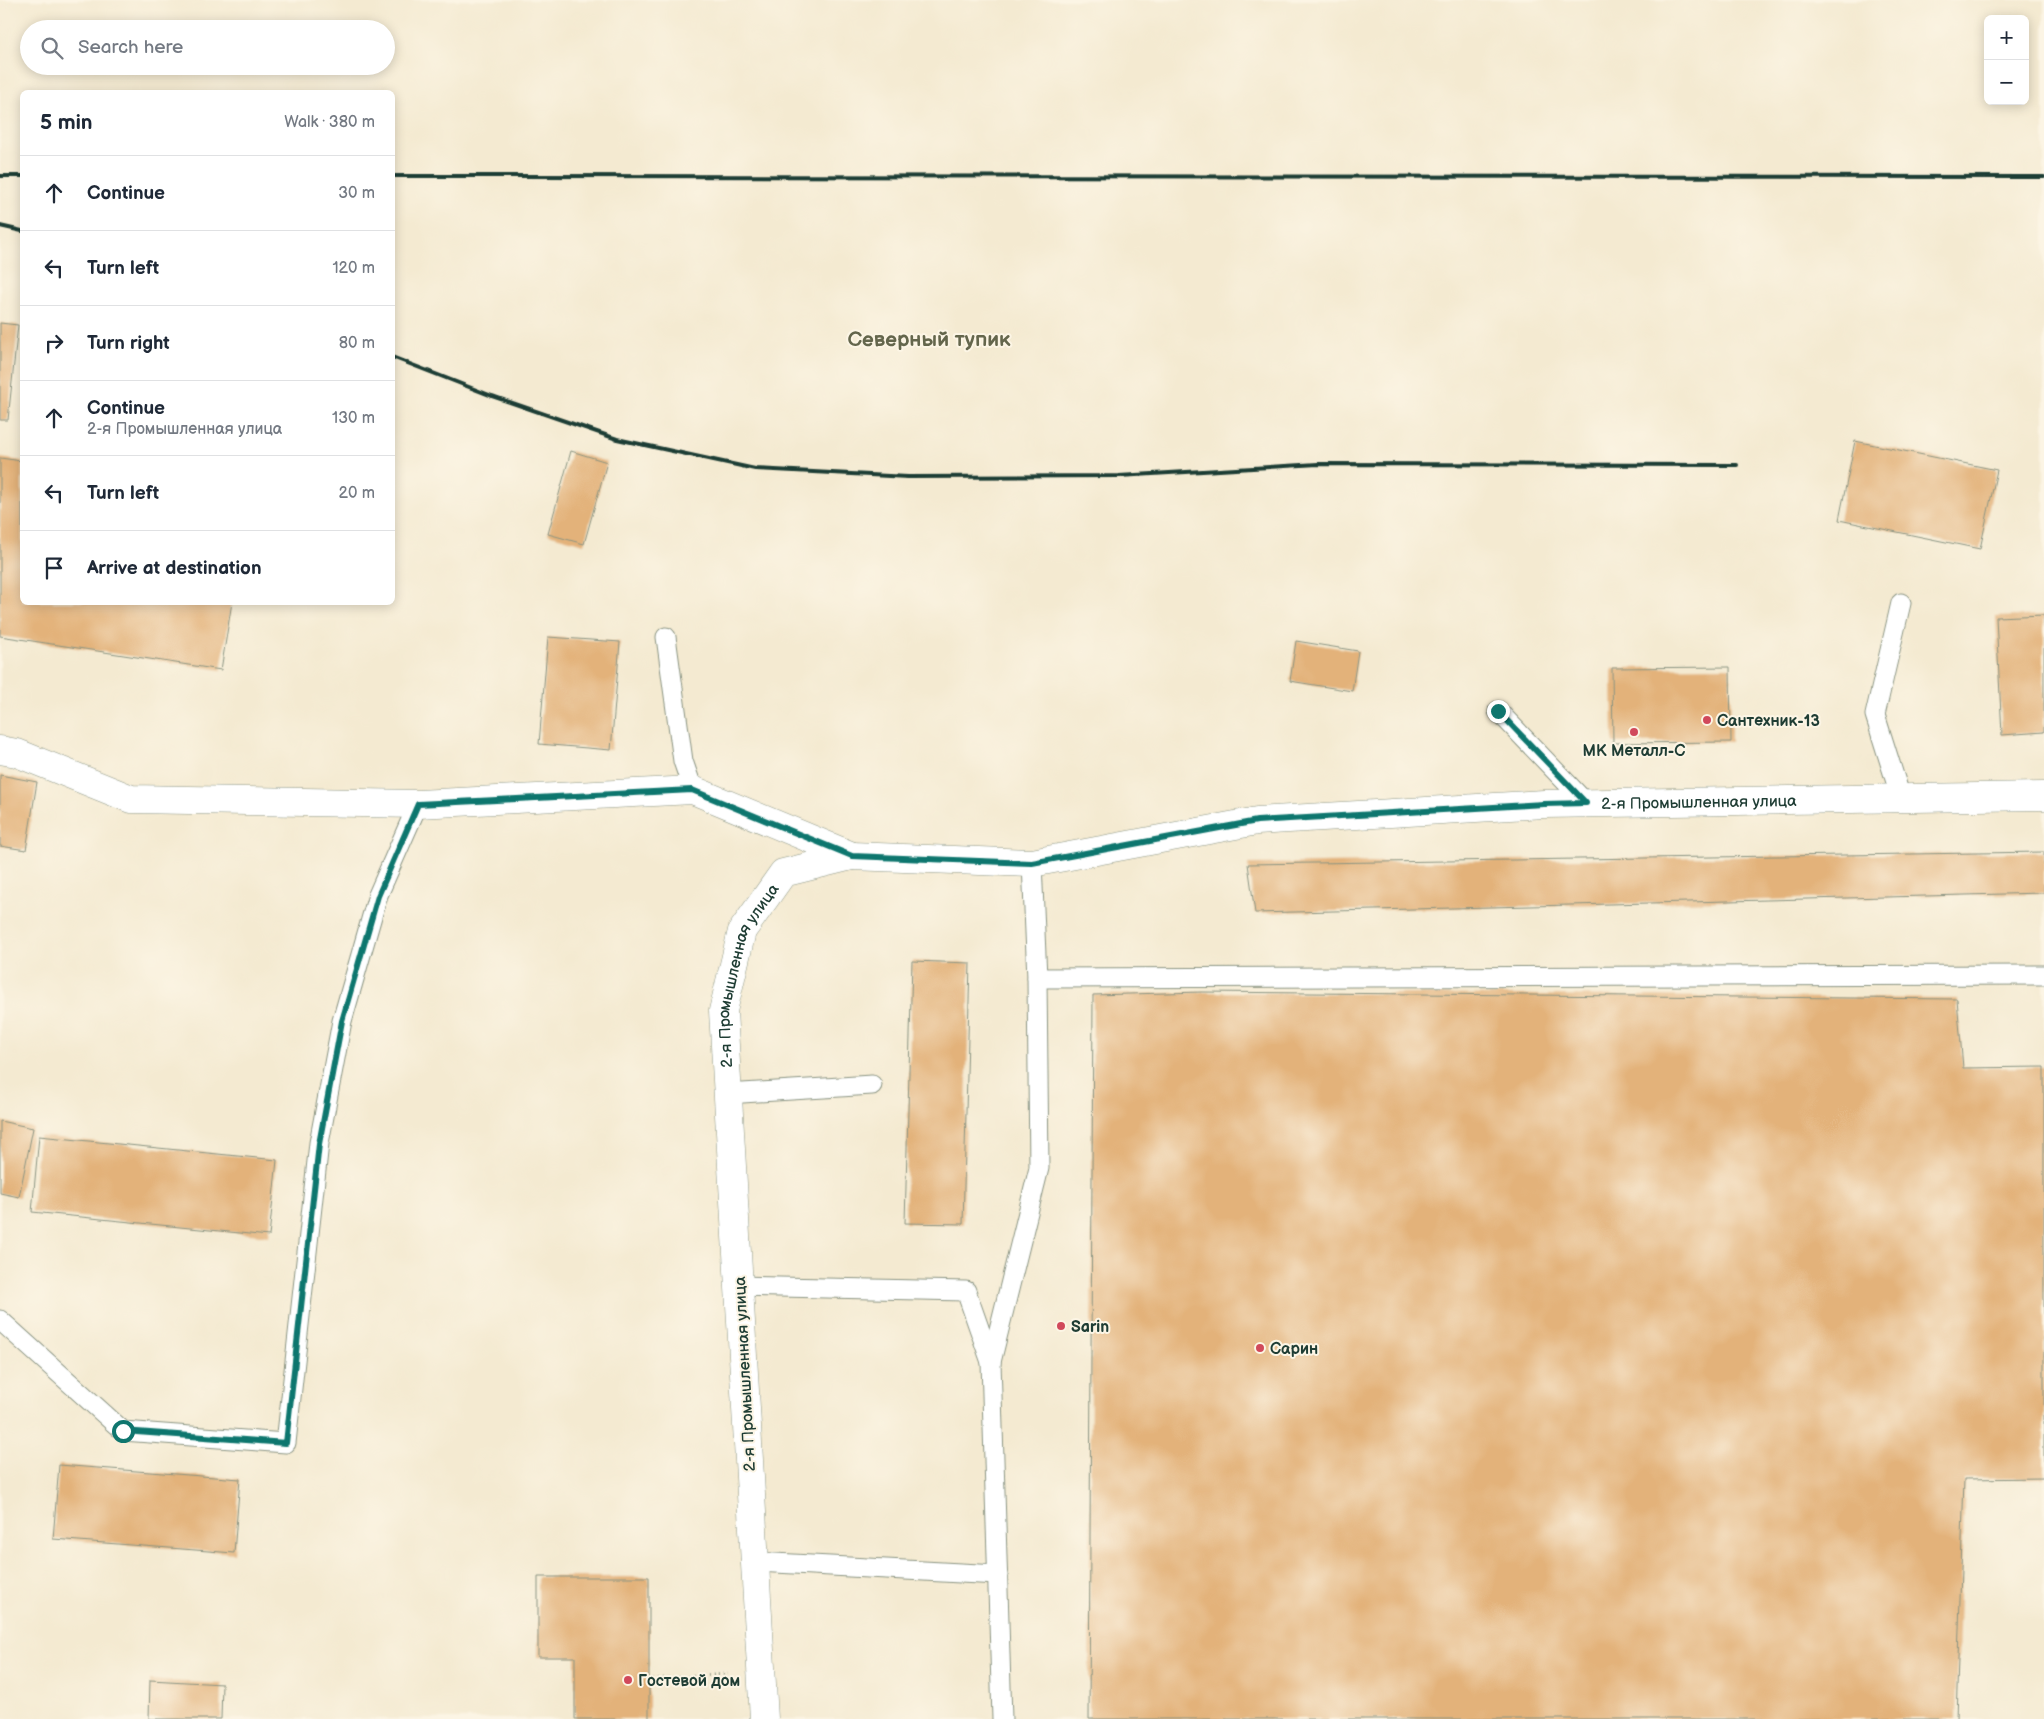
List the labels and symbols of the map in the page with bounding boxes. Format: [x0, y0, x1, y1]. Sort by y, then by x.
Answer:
district label: Северный тупик [847, 327, 1011, 352]
route end [1487, 700, 1510, 723]
place label: Сантехник-13 [1717, 712, 1820, 731]
marker: Сантехник-13 [1701, 714, 1713, 726]
marker: МК Металл-С [1628, 726, 1640, 738]
place label: МК Металл-С [1582, 742, 1686, 761]
street label: 2-я Промышленная улица [1601, 792, 1797, 814]
street label: 2-я Промышленная улица [715, 880, 784, 1068]
street label: 2-я Промышленная улица [731, 1275, 760, 1472]
place label: Sarin [1071, 1318, 1109, 1337]
marker: Sarin [1055, 1320, 1067, 1332]
place label: Сарин [1270, 1340, 1318, 1359]
marker: Сарин [1254, 1342, 1266, 1354]
route start [112, 1420, 135, 1443]
place label: Гостевой дом [638, 1672, 740, 1691]
marker: Гостевой дом [622, 1674, 634, 1686]

